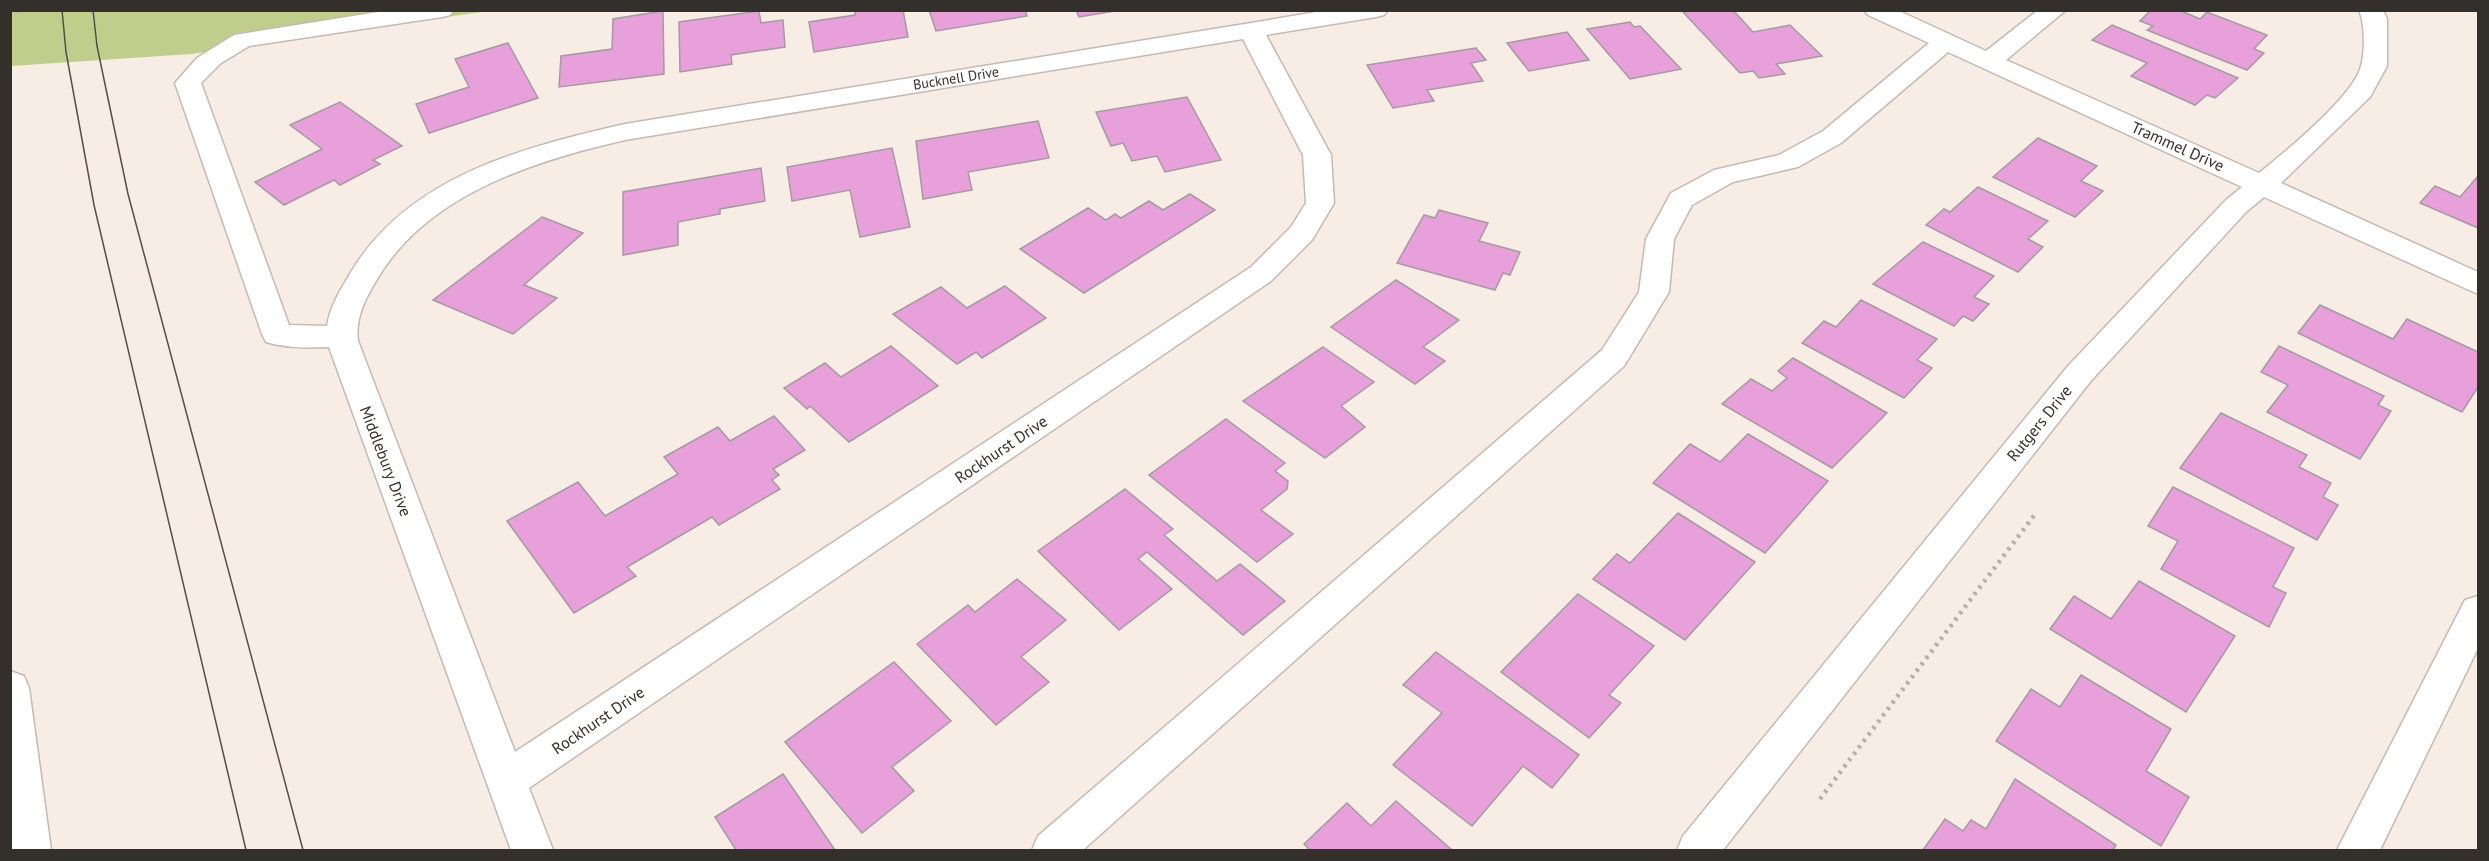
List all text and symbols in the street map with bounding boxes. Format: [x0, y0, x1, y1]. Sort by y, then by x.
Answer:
street label: Bucknell Drive [912, 62, 1000, 94]
street label: Trammel Drive [2128, 117, 2228, 175]
street label: Rutgers Drive [2002, 381, 2076, 465]
street label: Middlebury Drive [356, 403, 416, 519]
street label: Rockhurst Drive [951, 411, 1051, 487]
street label: Rockhurst Drive [548, 682, 648, 758]

